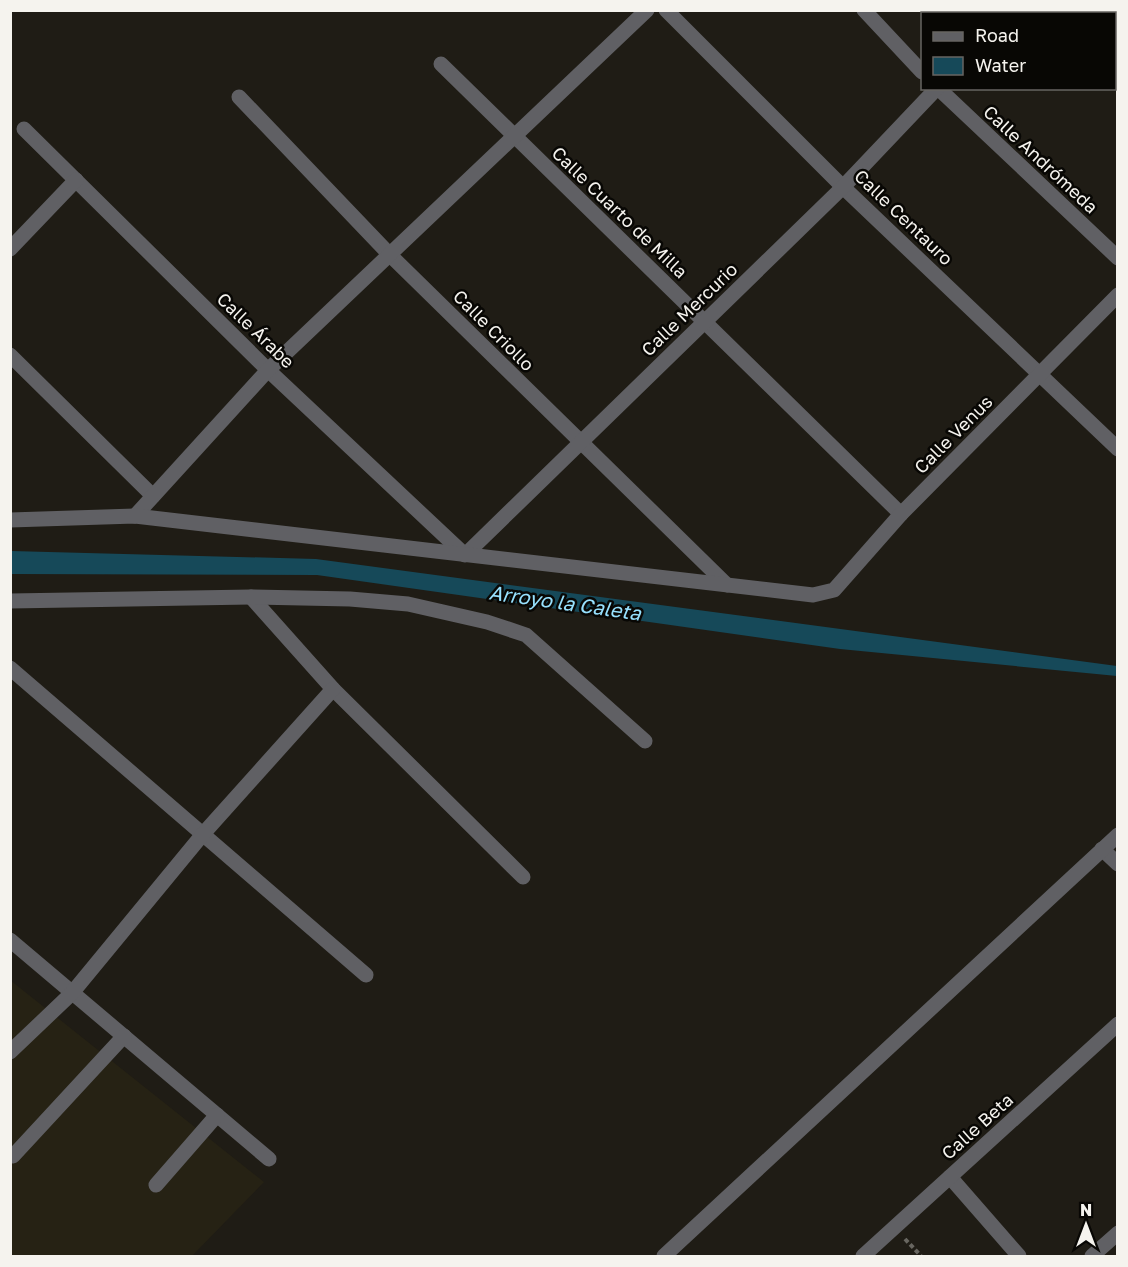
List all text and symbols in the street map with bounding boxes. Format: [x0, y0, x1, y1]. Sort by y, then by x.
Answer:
legend [921, 12, 1116, 90]
text: Road [975, 24, 1019, 46]
text: Water [975, 54, 1026, 76]
street label: Calle Andrómeda [979, 100, 1103, 218]
street label: Calle Cuarto de Milla [548, 142, 692, 282]
street label: Calle Centauro [850, 165, 958, 269]
street label: Calle Mercurio [636, 258, 742, 360]
street label: Calle Criollo [449, 285, 539, 375]
street label: Calle Árabe [213, 288, 299, 372]
street label: Calle Venus [909, 390, 997, 478]
water label: Arroyo la Caleta [487, 579, 643, 626]
street label: Calle Beta [937, 1088, 1017, 1164]
north arrow [1056, 1195, 1116, 1255]
text: N [1080, 1200, 1092, 1220]

